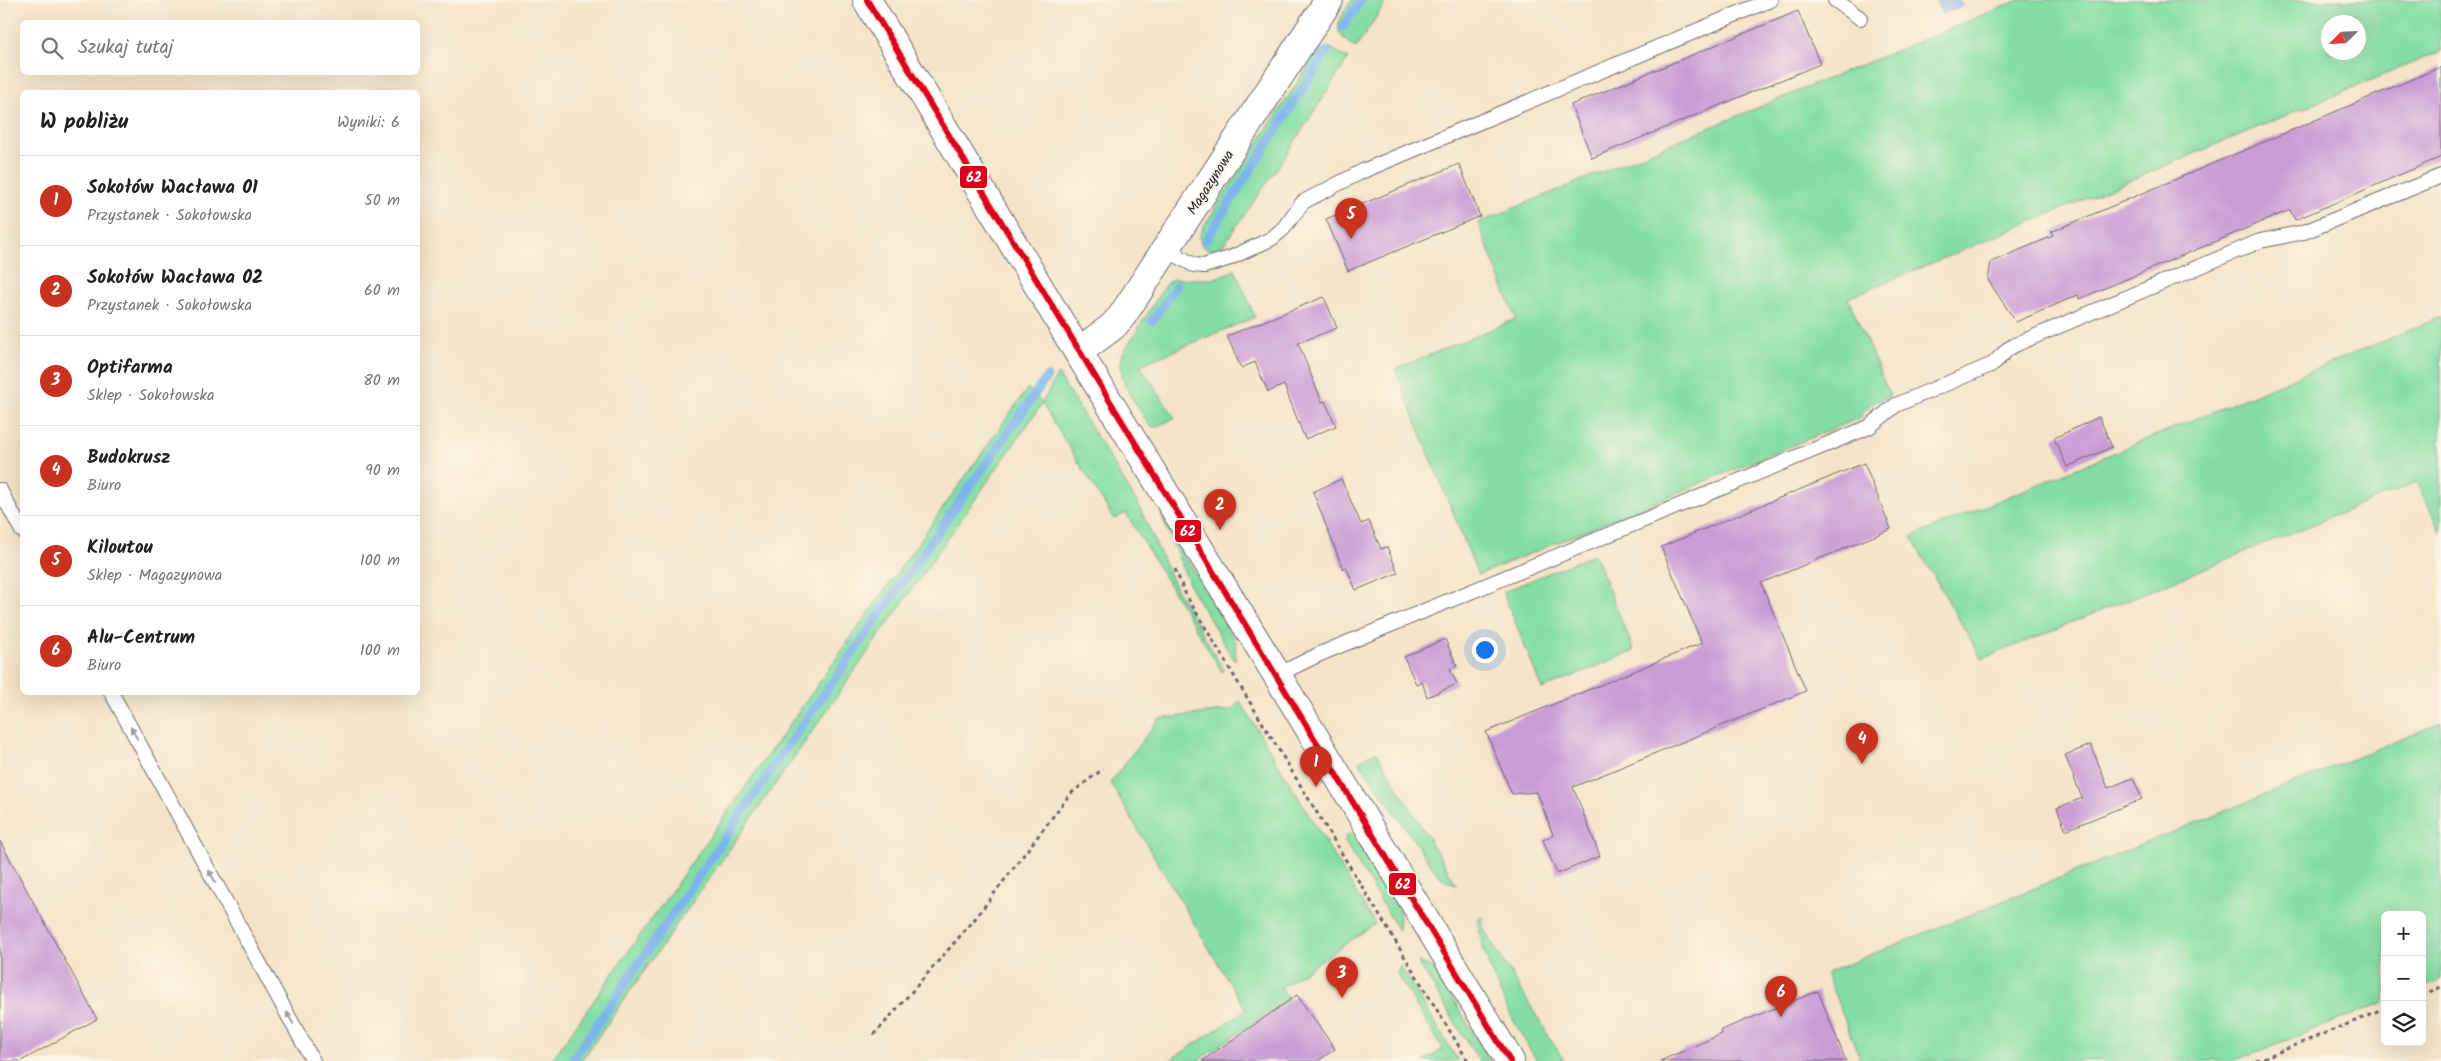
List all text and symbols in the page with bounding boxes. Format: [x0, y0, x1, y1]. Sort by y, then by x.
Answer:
north arrow [2321, 15, 2366, 60]
search box [20, 20, 420, 75]
text: Szukaj tutaj [78, 33, 173, 63]
icon: search [38, 34, 66, 62]
text: W pobliżu [40, 106, 128, 139]
text: Wyniki: 6 [337, 110, 400, 135]
street label: Magazynowa [1182, 146, 1240, 219]
line badge: 62 [959, 165, 988, 189]
text: 62 [966, 167, 982, 189]
text: Sokołów Wacława 01 [87, 173, 258, 203]
text: 1 [54, 188, 58, 213]
text: 50 m [364, 188, 400, 213]
pin: 5 [1335, 198, 1367, 239]
text: Przystanek · Sokołowska [87, 203, 252, 228]
text: Sokołów Wacława 02 [87, 263, 263, 293]
text: 2 [51, 278, 61, 303]
text: 60 m [364, 278, 400, 303]
text: Przystanek · Sokołowska [87, 293, 252, 318]
text: Optifarma [87, 353, 173, 383]
text: 3 [52, 368, 60, 393]
text: 80 m [363, 368, 400, 393]
text: Sklep · Sokołowska [87, 383, 215, 408]
text: Budokrusz [87, 443, 170, 473]
text: 4 [52, 458, 60, 483]
text: 90 m [365, 458, 400, 483]
text: Biuro [87, 473, 121, 498]
pin: 2 [1204, 489, 1236, 530]
line badge: 62 [1174, 519, 1202, 543]
text: 62 [1180, 521, 1196, 543]
text: Kiloutou [87, 533, 153, 563]
text: 5 [52, 548, 60, 573]
text: 100 m [360, 548, 400, 573]
text: Sklep · Magazynowa [87, 563, 222, 588]
text: Alu-Centrum [87, 623, 195, 653]
your location [1472, 637, 1498, 663]
text: 6 [52, 638, 60, 663]
text: 100 m [360, 638, 400, 663]
text: Biuro [87, 653, 121, 678]
pin: 4 [1846, 723, 1878, 764]
one-way arrow [129, 727, 138, 740]
pin: 1 [1300, 746, 1332, 787]
one-way arrow [208, 868, 216, 883]
line badge: 62 [1388, 872, 1417, 896]
text: 62 [1395, 874, 1411, 896]
map controls [2381, 911, 2426, 1046]
button: + [2381, 911, 2426, 956]
button: − [2381, 956, 2426, 1001]
pin: 3 [1326, 957, 1358, 998]
pin: 6 [1765, 976, 1797, 1017]
button: layers [2381, 1001, 2426, 1046]
one-way arrow [286, 1011, 294, 1026]

